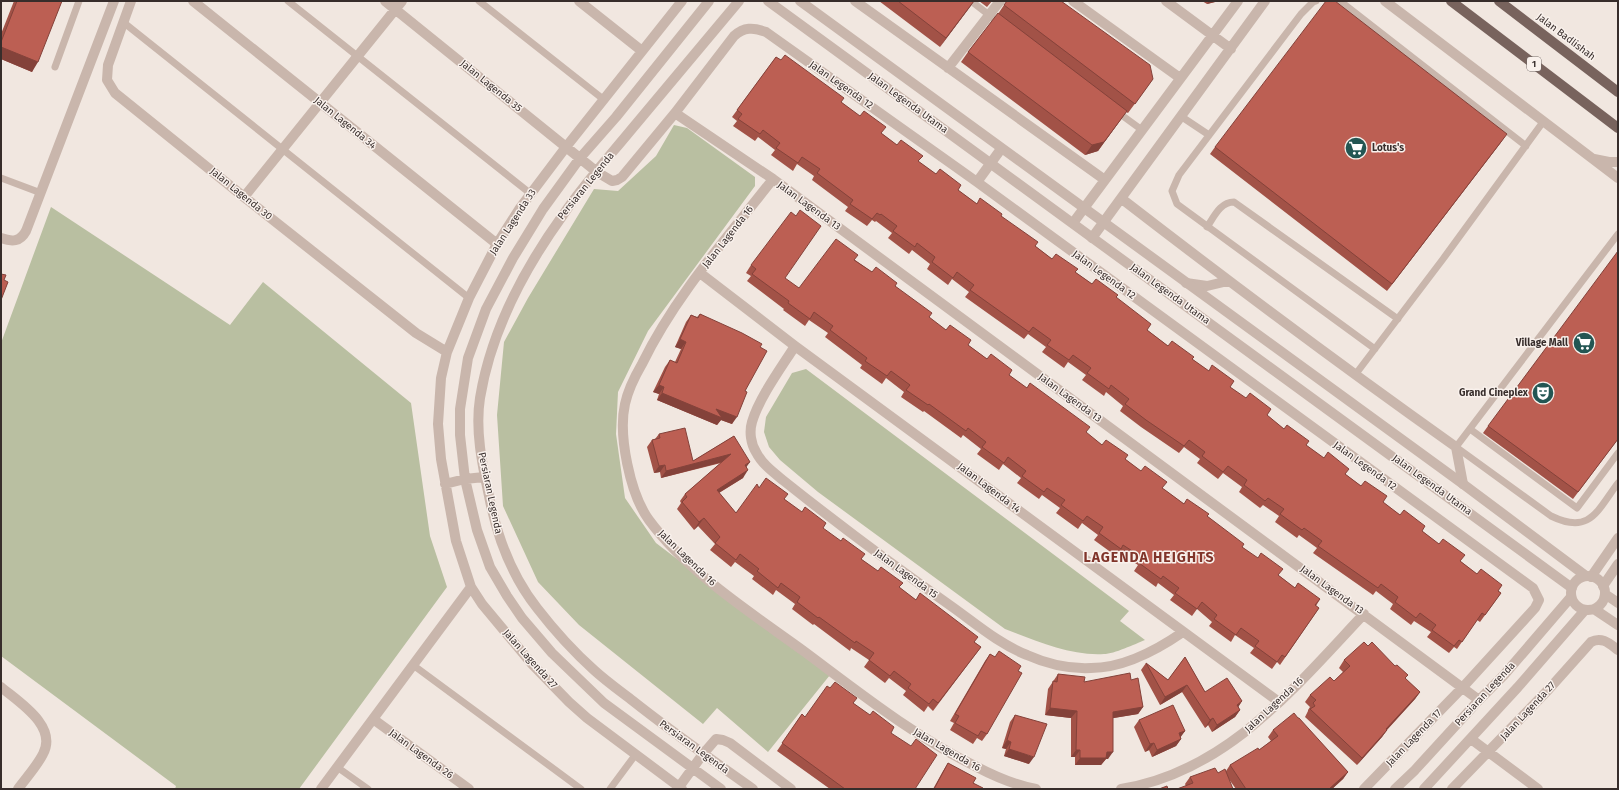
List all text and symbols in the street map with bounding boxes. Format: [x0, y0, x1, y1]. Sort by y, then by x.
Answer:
street label: Jalan Badlishah [1534, 11, 1598, 63]
street label: Jalan Lagenda 35 [458, 57, 524, 115]
road number: 1 [1527, 57, 1541, 71]
street label: Jalan Legenda 12 [807, 59, 875, 111]
street label: Jalan Legenda Utama [866, 70, 950, 136]
street label: Jalan Lagenda 34 [312, 94, 379, 152]
supermarket icon: Lotus's [1343, 135, 1369, 161]
place label: Lotus's [1372, 142, 1404, 154]
street label: Persiaran Legenda [555, 150, 617, 222]
street label: Jalan Lagenda 30 [208, 165, 275, 223]
street label: Jalan Lagenda 13 [775, 179, 843, 233]
street label: Jalan Lagenda 33 [487, 187, 539, 257]
street label: Jalan Lagenda 16 [700, 204, 756, 270]
street label: Jalan Legenda 12 [1070, 248, 1138, 302]
street label: Jalan Legenda Utama [1128, 261, 1212, 327]
supermarket icon: Village Mall [1571, 330, 1597, 356]
place label: Village Mall [1515, 337, 1568, 349]
street label: Jalan Lagenda 13 [1036, 371, 1104, 425]
theatre icon: Grand Cineplex [1530, 380, 1556, 406]
place label: Grand Cineplex [1459, 387, 1529, 399]
street label: Jalan Legenda 12 [1331, 439, 1399, 493]
street label: Persiaran Legenda [476, 451, 504, 535]
street label: Jalan Legenda Utama [1390, 452, 1474, 518]
street label: Jalan Lagenda 14 [955, 460, 1023, 516]
street label: Jalan Lagenda 16 [656, 527, 718, 589]
street label: Jalan Lagenda 15 [872, 547, 940, 601]
district label: LAGENDA HEIGHTS [1084, 549, 1214, 566]
street label: Jalan Lagenda 13 [1298, 563, 1366, 617]
street label: Jalan Lagenda 27 [500, 627, 560, 691]
street label: Persiaran Legenda [1452, 660, 1518, 728]
street label: Jalan Lagenda 16 [1242, 675, 1306, 735]
street label: Jalan Lagenda 27 [1498, 679, 1558, 743]
street label: Jalan Lagenda 17 [1384, 707, 1445, 769]
street label: Persiaran Legenda [657, 718, 731, 776]
street label: Jalan Lagenda 16 [911, 726, 983, 774]
street label: Jalan Lagenda 26 [387, 727, 455, 781]

